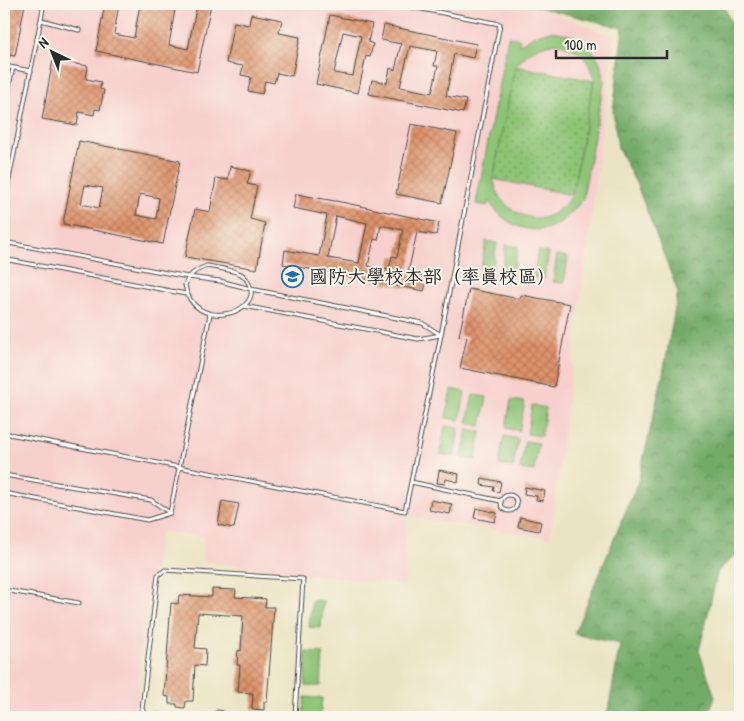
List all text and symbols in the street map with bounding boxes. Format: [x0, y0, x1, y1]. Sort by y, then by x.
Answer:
north arrow [28, 28, 78, 78]
scale bar [556, 28, 668, 60]
text: N [34, 32, 52, 52]
text: 100 m [564, 34, 597, 55]
place label: 國防大學校本部（率真校區） [309, 263, 556, 289]
school or university icon: 國防大學校本部（率真校區） [281, 264, 305, 288]

